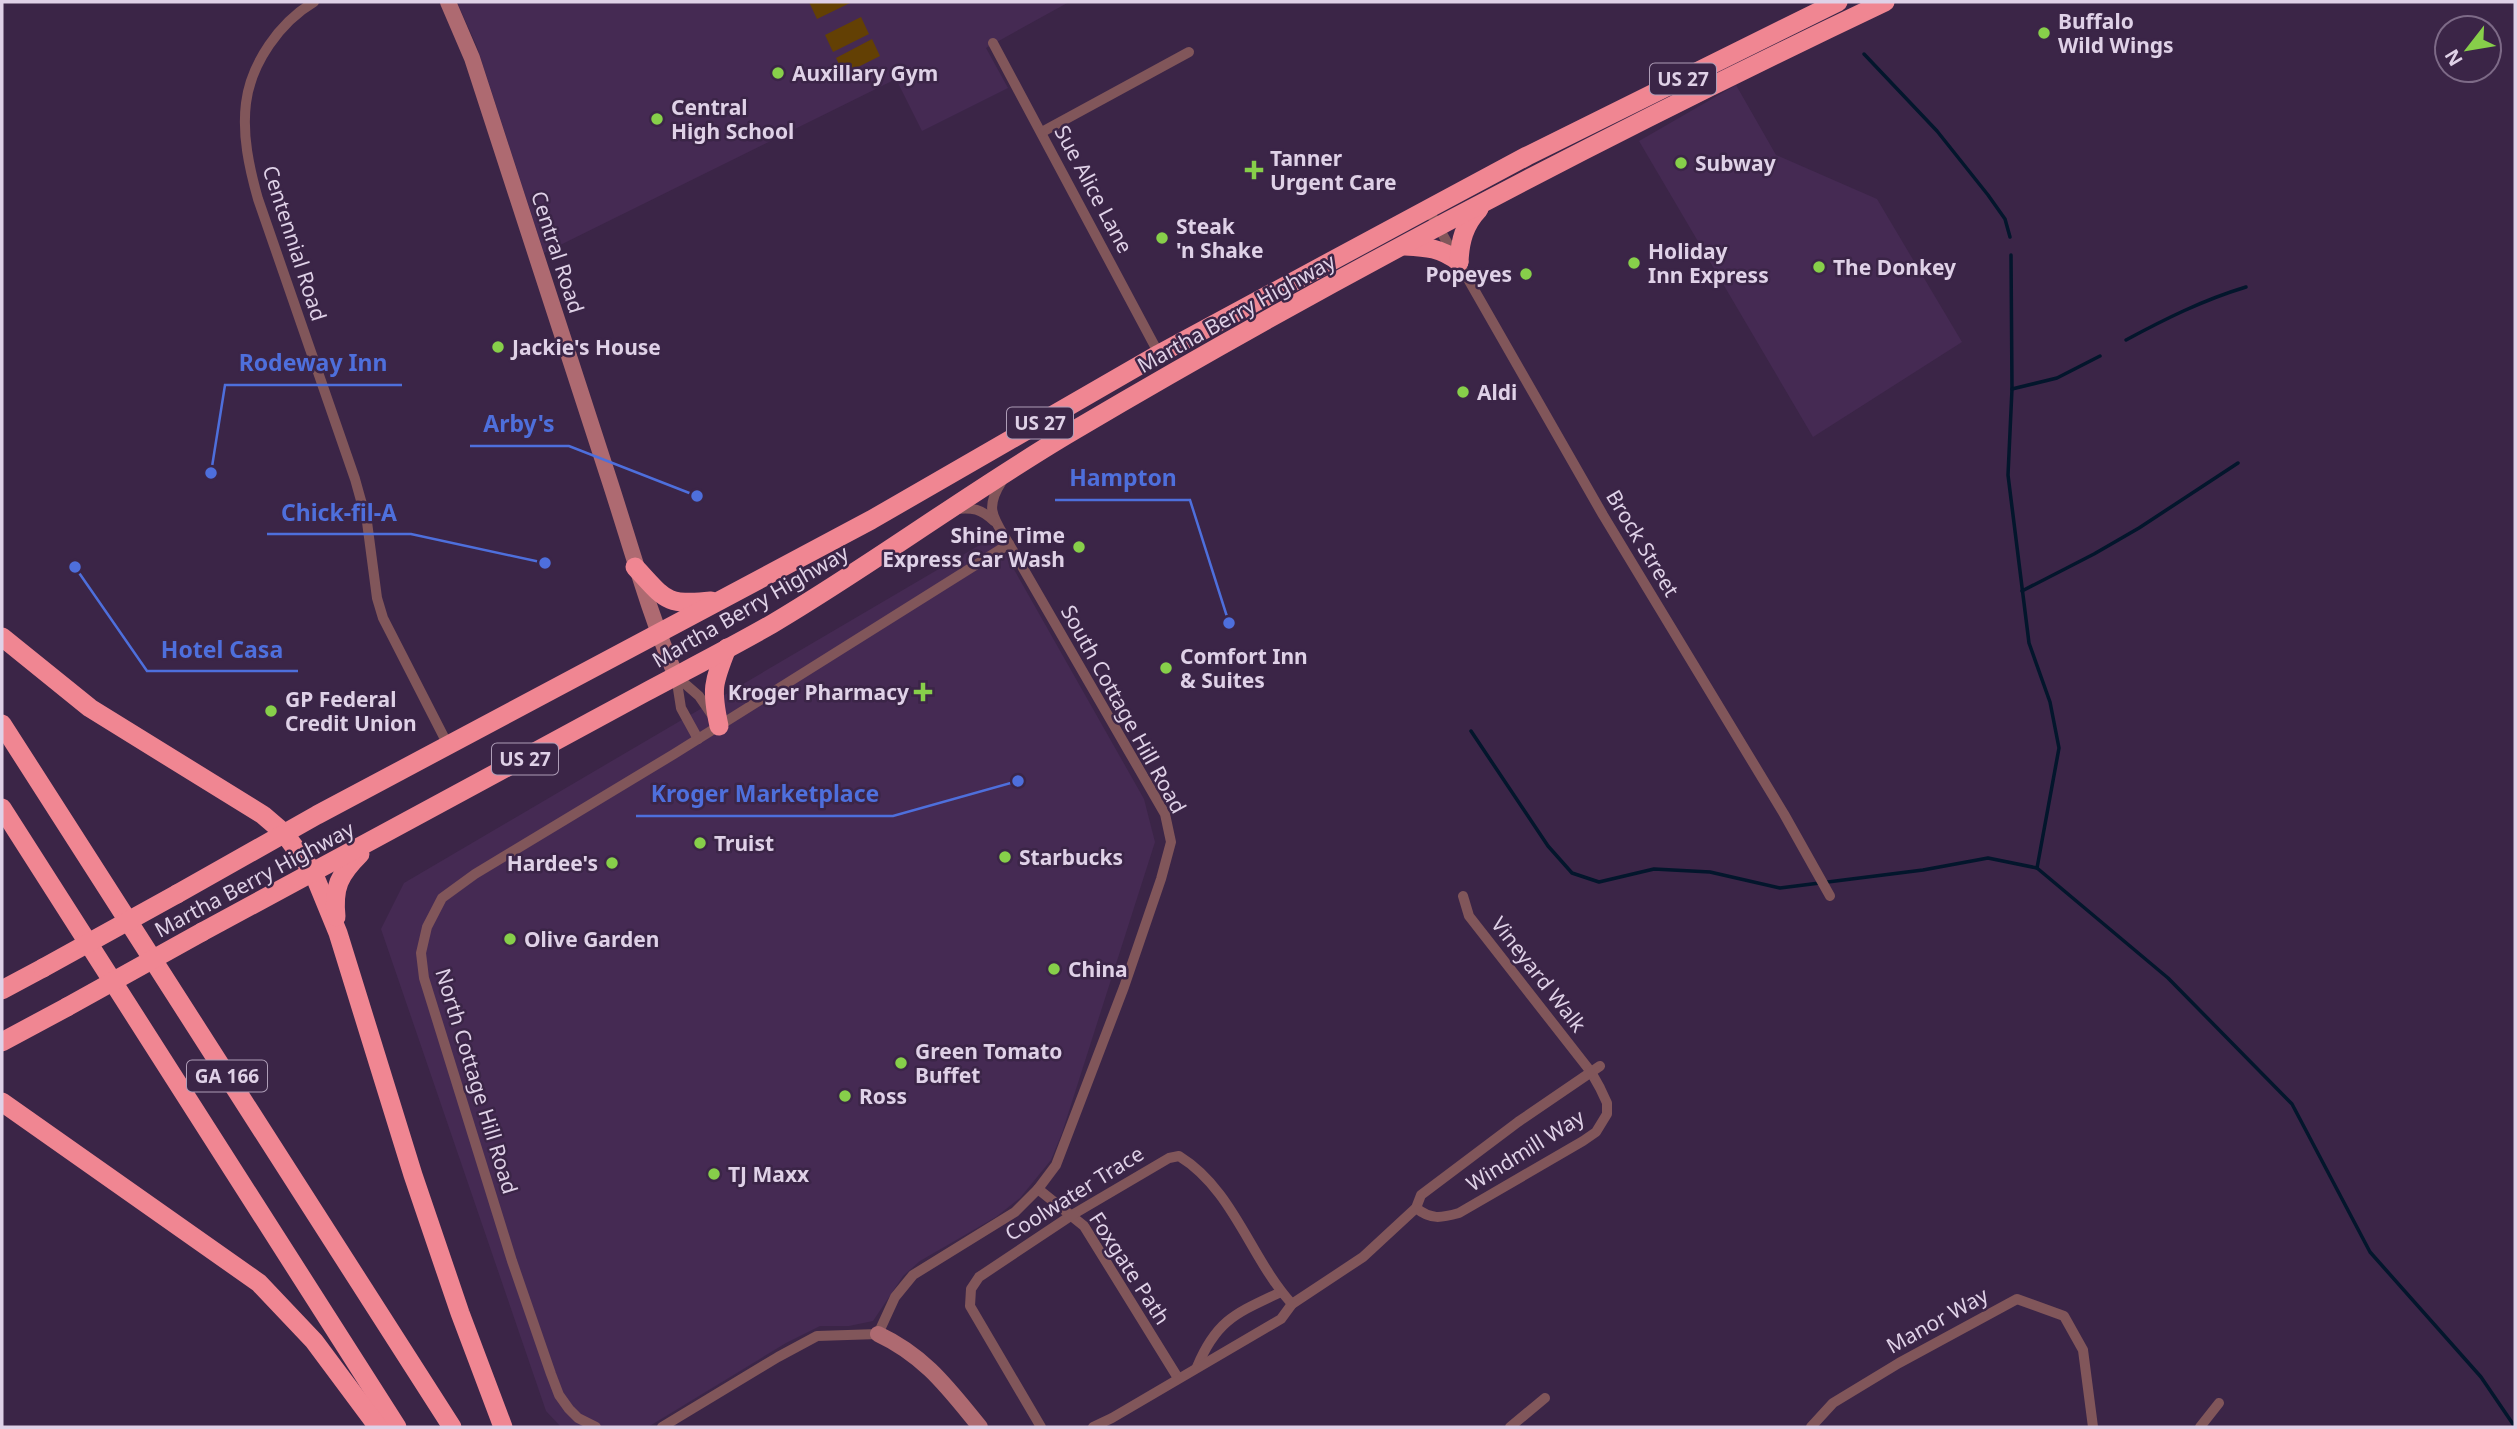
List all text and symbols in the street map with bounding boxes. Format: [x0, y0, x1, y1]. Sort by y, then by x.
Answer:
place label: Buffalo Wild Wings [2058, 7, 2174, 59]
north arrow [2433, 14, 2503, 84]
marker: Buffalo Wild Wings [2036, 25, 2052, 41]
text: N [2438, 44, 2469, 71]
place label: Auxillary Gym [792, 59, 938, 87]
road number: US 27 [1650, 64, 1716, 94]
marker: Auxillary Gym [770, 65, 786, 81]
place label: Central High School [671, 93, 794, 145]
marker: Central High School [649, 111, 665, 127]
street label: Sue Alice Lane [1049, 120, 1139, 258]
place label: Tanner Urgent Care [1270, 144, 1397, 196]
place label: Subway [1695, 149, 1776, 177]
marker: Subway [1673, 155, 1689, 171]
marker: Tanner Urgent Care [1244, 160, 1264, 180]
street label: Centennial Road [257, 162, 333, 324]
street label: Central Road [525, 187, 591, 317]
place label: Steak 'n Shake [1176, 212, 1263, 264]
marker: Steak 'n Shake [1154, 230, 1170, 246]
place label: Holiday Inn Express [1648, 237, 1769, 289]
street label: Martha Berry Highway [1132, 247, 1340, 379]
place label: The Donkey [1833, 253, 1956, 281]
marker: Holiday Inn Express [1626, 255, 1642, 271]
marker: The Donkey [1811, 259, 1827, 275]
place label: Popeyes [1425, 260, 1512, 288]
marker: Popeyes [1518, 266, 1534, 282]
place label: Jackie's House [510, 333, 661, 361]
marker: Jackie's House [490, 339, 506, 355]
callout: Rodeway Inn [225, 341, 402, 385]
text: Rodeway Inn [239, 346, 387, 378]
place label: Aldi [1477, 378, 1517, 406]
marker: Aldi [1455, 384, 1471, 400]
callout: Arby's [470, 402, 569, 446]
text: Arby's [483, 407, 555, 439]
road number: US 27 [1007, 408, 1073, 438]
callout: Hampton [1055, 456, 1190, 500]
text: Hampton [1069, 461, 1177, 493]
street label: Brock Street [1600, 484, 1686, 602]
callout: Chick-fil-A [267, 490, 411, 534]
text: Chick-fil-A [281, 496, 397, 528]
place label: Shine Time Express Car Wash [882, 521, 1065, 573]
street label: Martha Berry Highway [647, 538, 853, 674]
marker: Shine Time Express Car Wash [1071, 539, 1087, 555]
street label: South Cottage Hill Road [1055, 600, 1193, 818]
callout: Hotel Casa [147, 627, 298, 671]
text: Hotel Casa [161, 633, 283, 665]
place label: Comfort Inn & Suites [1180, 642, 1308, 694]
marker: Comfort Inn & Suites [1158, 660, 1174, 676]
place label: Kroger Pharmacy [728, 678, 909, 706]
marker: Kroger Pharmacy [915, 684, 931, 700]
place label: GP Federal Credit Union [285, 685, 417, 737]
marker: GP Federal Credit Union [263, 703, 279, 719]
road number: US 27 [492, 744, 558, 774]
callout: Kroger Marketplace [636, 772, 893, 816]
text: Kroger Marketplace [651, 777, 879, 809]
street label: Martha Berry Highway [149, 814, 359, 944]
place label: Truist [714, 829, 774, 857]
marker: Truist [692, 835, 708, 851]
place label: Starbucks [1019, 843, 1123, 871]
place label: Hardee's [507, 849, 598, 877]
marker: Starbucks [997, 849, 1013, 865]
marker: Hardee's [604, 855, 620, 871]
street label: Vineyard Walk [1485, 911, 1593, 1038]
place label: Olive Garden [524, 925, 659, 953]
marker: Olive Garden [502, 931, 518, 947]
place label: China [1068, 955, 1128, 983]
marker: China [1046, 961, 1062, 977]
street label: North Cottage Hill Road [429, 965, 525, 1197]
place label: Green Tomato Buffet [915, 1037, 1062, 1089]
marker: Green Tomato Buffet [893, 1055, 909, 1071]
road number: GA 166 [187, 1060, 267, 1092]
place label: Ross [859, 1082, 907, 1110]
marker: Ross [837, 1088, 853, 1104]
street label: Windmill Way [1461, 1103, 1589, 1197]
street label: Coolwater Trace [999, 1139, 1149, 1247]
place label: TJ Maxx [728, 1160, 810, 1188]
marker: TJ Maxx [706, 1166, 722, 1182]
street label: Foxgate Path [1083, 1206, 1177, 1330]
street label: Manor Way [1881, 1280, 1993, 1359]

